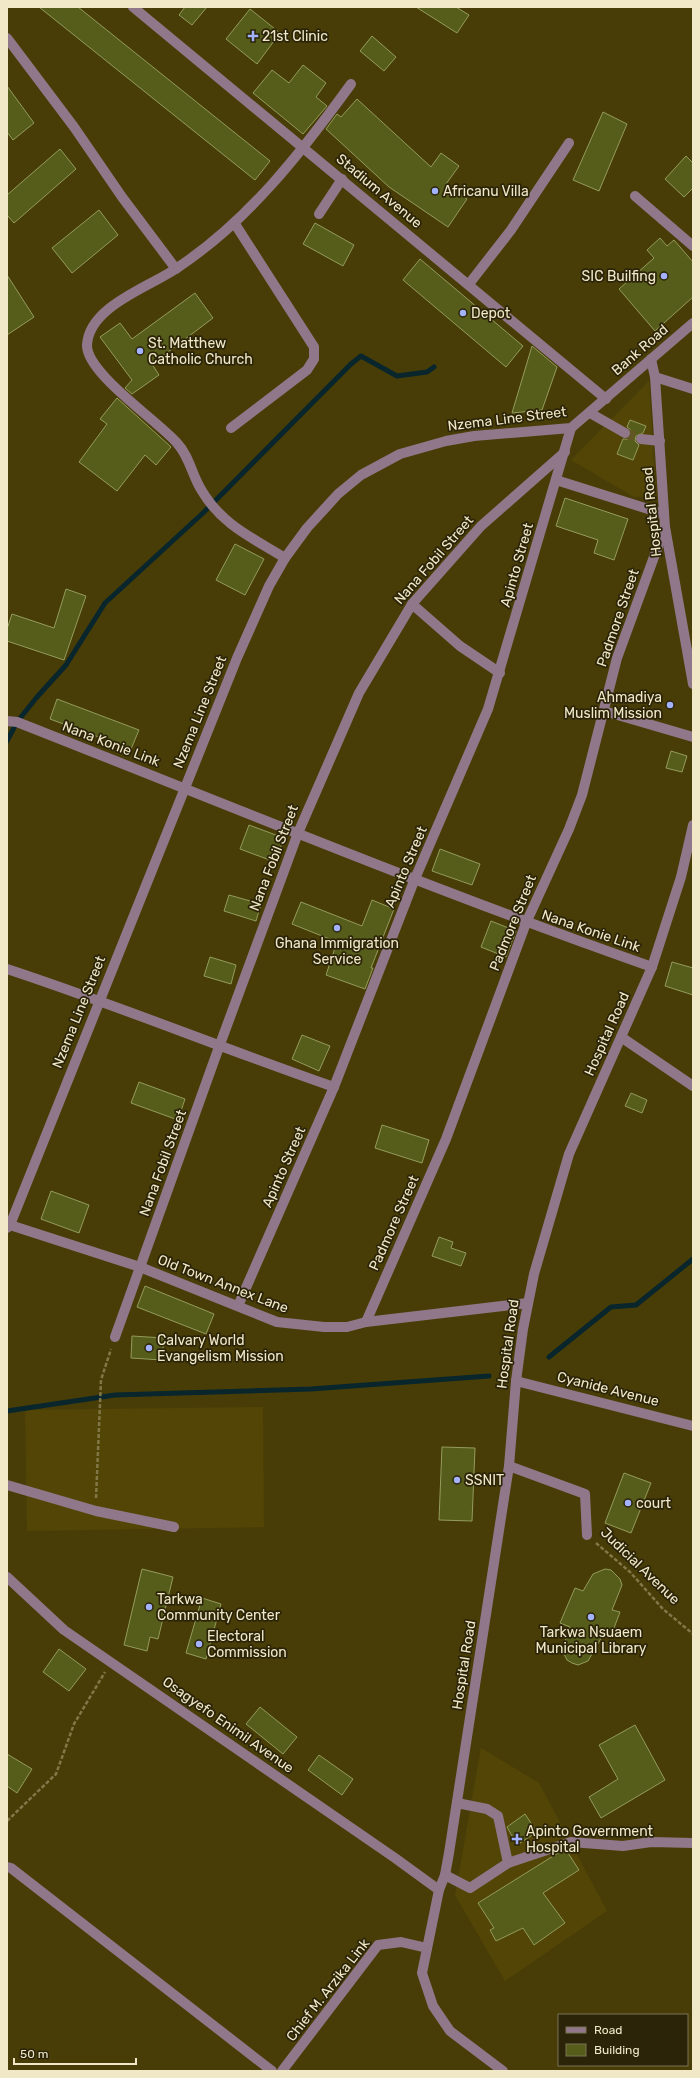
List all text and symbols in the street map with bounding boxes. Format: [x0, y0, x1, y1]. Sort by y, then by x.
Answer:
place label: 21st Clinic [262, 28, 328, 45]
marker: 21st Clinic [247, 30, 259, 42]
street label: Stadium Avenue [333, 150, 425, 232]
place label: Africanu Villa [443, 183, 529, 200]
marker: Africanu Villa [430, 186, 440, 196]
place label: SIC Builfing [582, 268, 656, 285]
marker: SIC Builfing [659, 271, 669, 281]
place label: Depot [471, 305, 511, 322]
marker: Depot [458, 308, 468, 318]
street label: Bank Road [608, 321, 672, 379]
place label: St. Matthew Catholic Church [148, 335, 253, 368]
marker: St. Matthew Catholic Church [135, 346, 145, 356]
street label: Nzema Line Street [447, 403, 568, 435]
street label: Hospital Road [639, 466, 665, 558]
street label: Nana Fobil Street [391, 512, 478, 608]
street label: Apinto Street [497, 520, 537, 609]
street label: Padmore Street [593, 566, 643, 669]
street label: Nzema Line Street [170, 653, 230, 771]
place label: Ahmadiya Muslim Mission [564, 689, 662, 722]
marker: Ahmadiya Muslim Mission [665, 700, 675, 710]
street label: Nana Konie Link [60, 718, 163, 771]
street label: Nana Fobil Street [246, 802, 302, 913]
street label: Apinto Street [381, 823, 431, 910]
street label: Padmore Street [486, 872, 540, 974]
street label: Nana Konie Link [539, 906, 643, 956]
marker: Ghana Immigration Service [332, 923, 342, 933]
place label: Ghana Immigration Service [275, 935, 399, 968]
street label: Nzema Line Street [49, 953, 109, 1071]
street label: Hospital Road [581, 989, 633, 1079]
street label: Nana Fobil Street [136, 1107, 190, 1219]
street label: Apinto Street [259, 1123, 310, 1210]
street label: Padmore Street [365, 1172, 423, 1273]
street label: Old Town Annex Lane [155, 1251, 291, 1317]
street label: Hospital Road [493, 1298, 523, 1390]
place label: Calvary World Evangelism Mission [157, 1332, 284, 1365]
marker: Calvary World Evangelism Mission [144, 1343, 154, 1353]
street label: Cyanide Avenue [555, 1368, 661, 1410]
place label: SSNIT [465, 1472, 504, 1489]
marker: SSNIT [452, 1475, 462, 1485]
place label: court [636, 1495, 672, 1512]
marker: court [623, 1498, 633, 1508]
street label: Judicial Avenue [597, 1524, 683, 1608]
place label: Tarkwa Community Center [157, 1591, 281, 1624]
marker: Tarkwa Community Center [144, 1602, 154, 1612]
marker: Tarkwa Nsuaem Municipal Library [586, 1612, 596, 1622]
street label: Hospital Road [449, 1619, 479, 1711]
place label: Tarkwa Nsuaem Municipal Library [535, 1624, 647, 1657]
place label: Electoral Commission [207, 1628, 287, 1661]
marker: Electoral Commission [194, 1639, 204, 1649]
street label: Osagyefo Enimil Avenue [159, 1673, 297, 1777]
place label: Apinto Government Hospital [526, 1823, 654, 1856]
marker: Apinto Government Hospital [511, 1833, 523, 1845]
street label: Chief M. Arzika Link [283, 1935, 374, 2045]
legend [558, 2014, 688, 2066]
text: Road [594, 2023, 622, 2037]
scale bar [14, 2040, 136, 2066]
text: Building [594, 2043, 640, 2057]
text: 50 m [20, 2047, 48, 2061]

